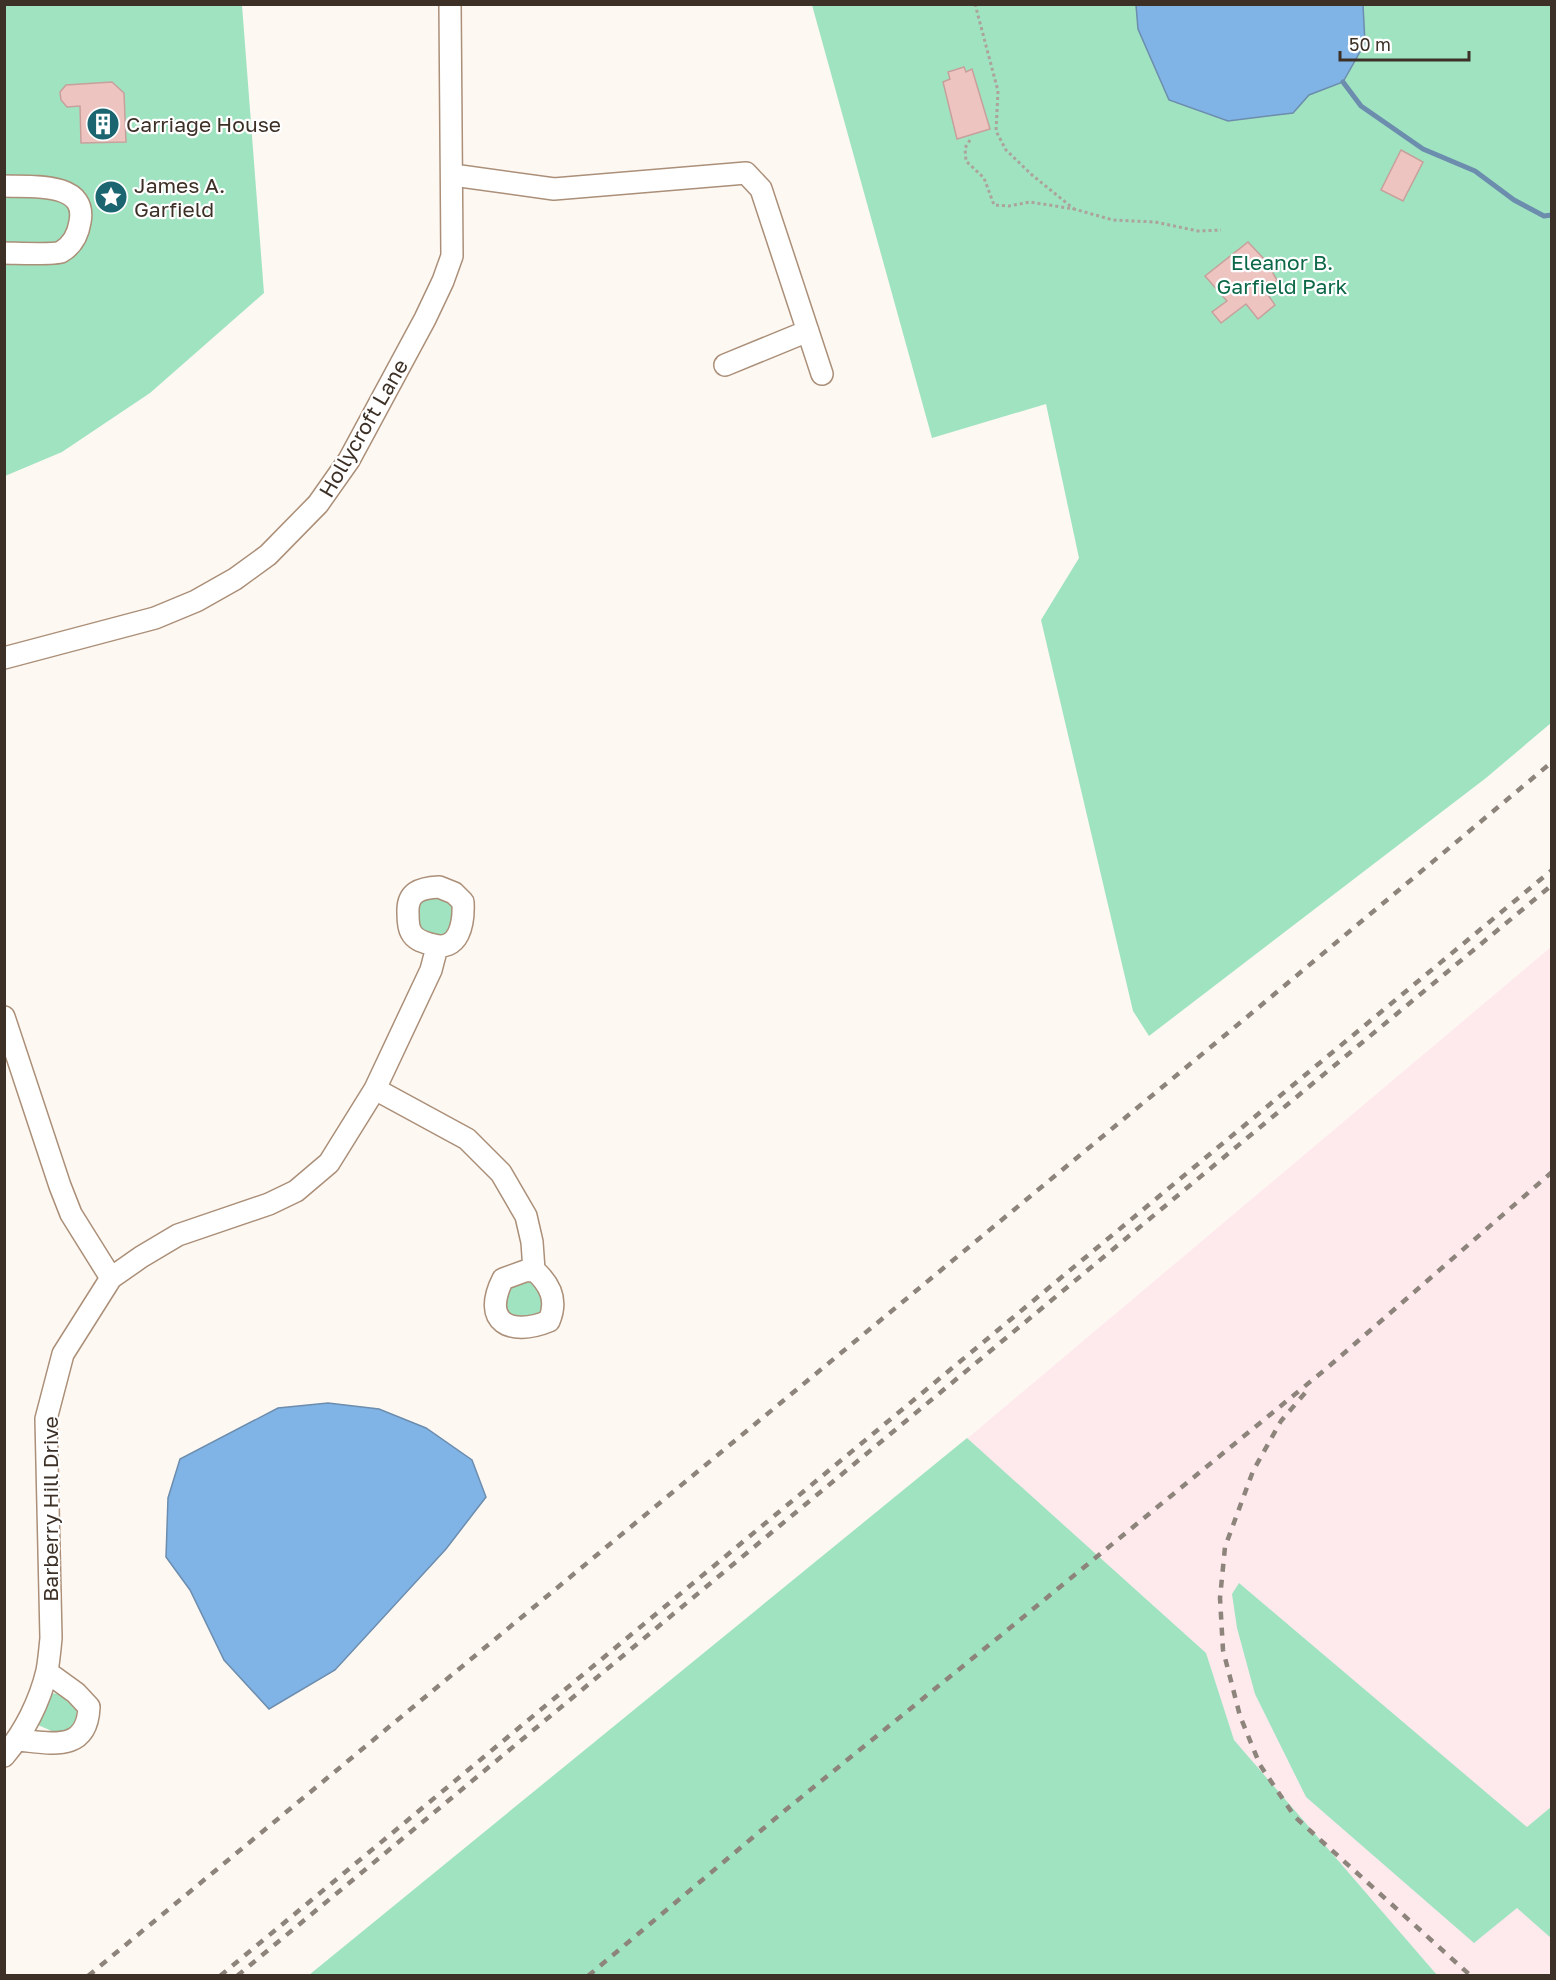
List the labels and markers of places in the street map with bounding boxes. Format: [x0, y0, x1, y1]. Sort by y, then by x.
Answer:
building icon: Carriage House [85, 106, 121, 142]
place label: Carriage House [126, 111, 281, 137]
place label: James A. Garfield [134, 172, 225, 222]
place icon: James A. Garfield [93, 179, 129, 215]

